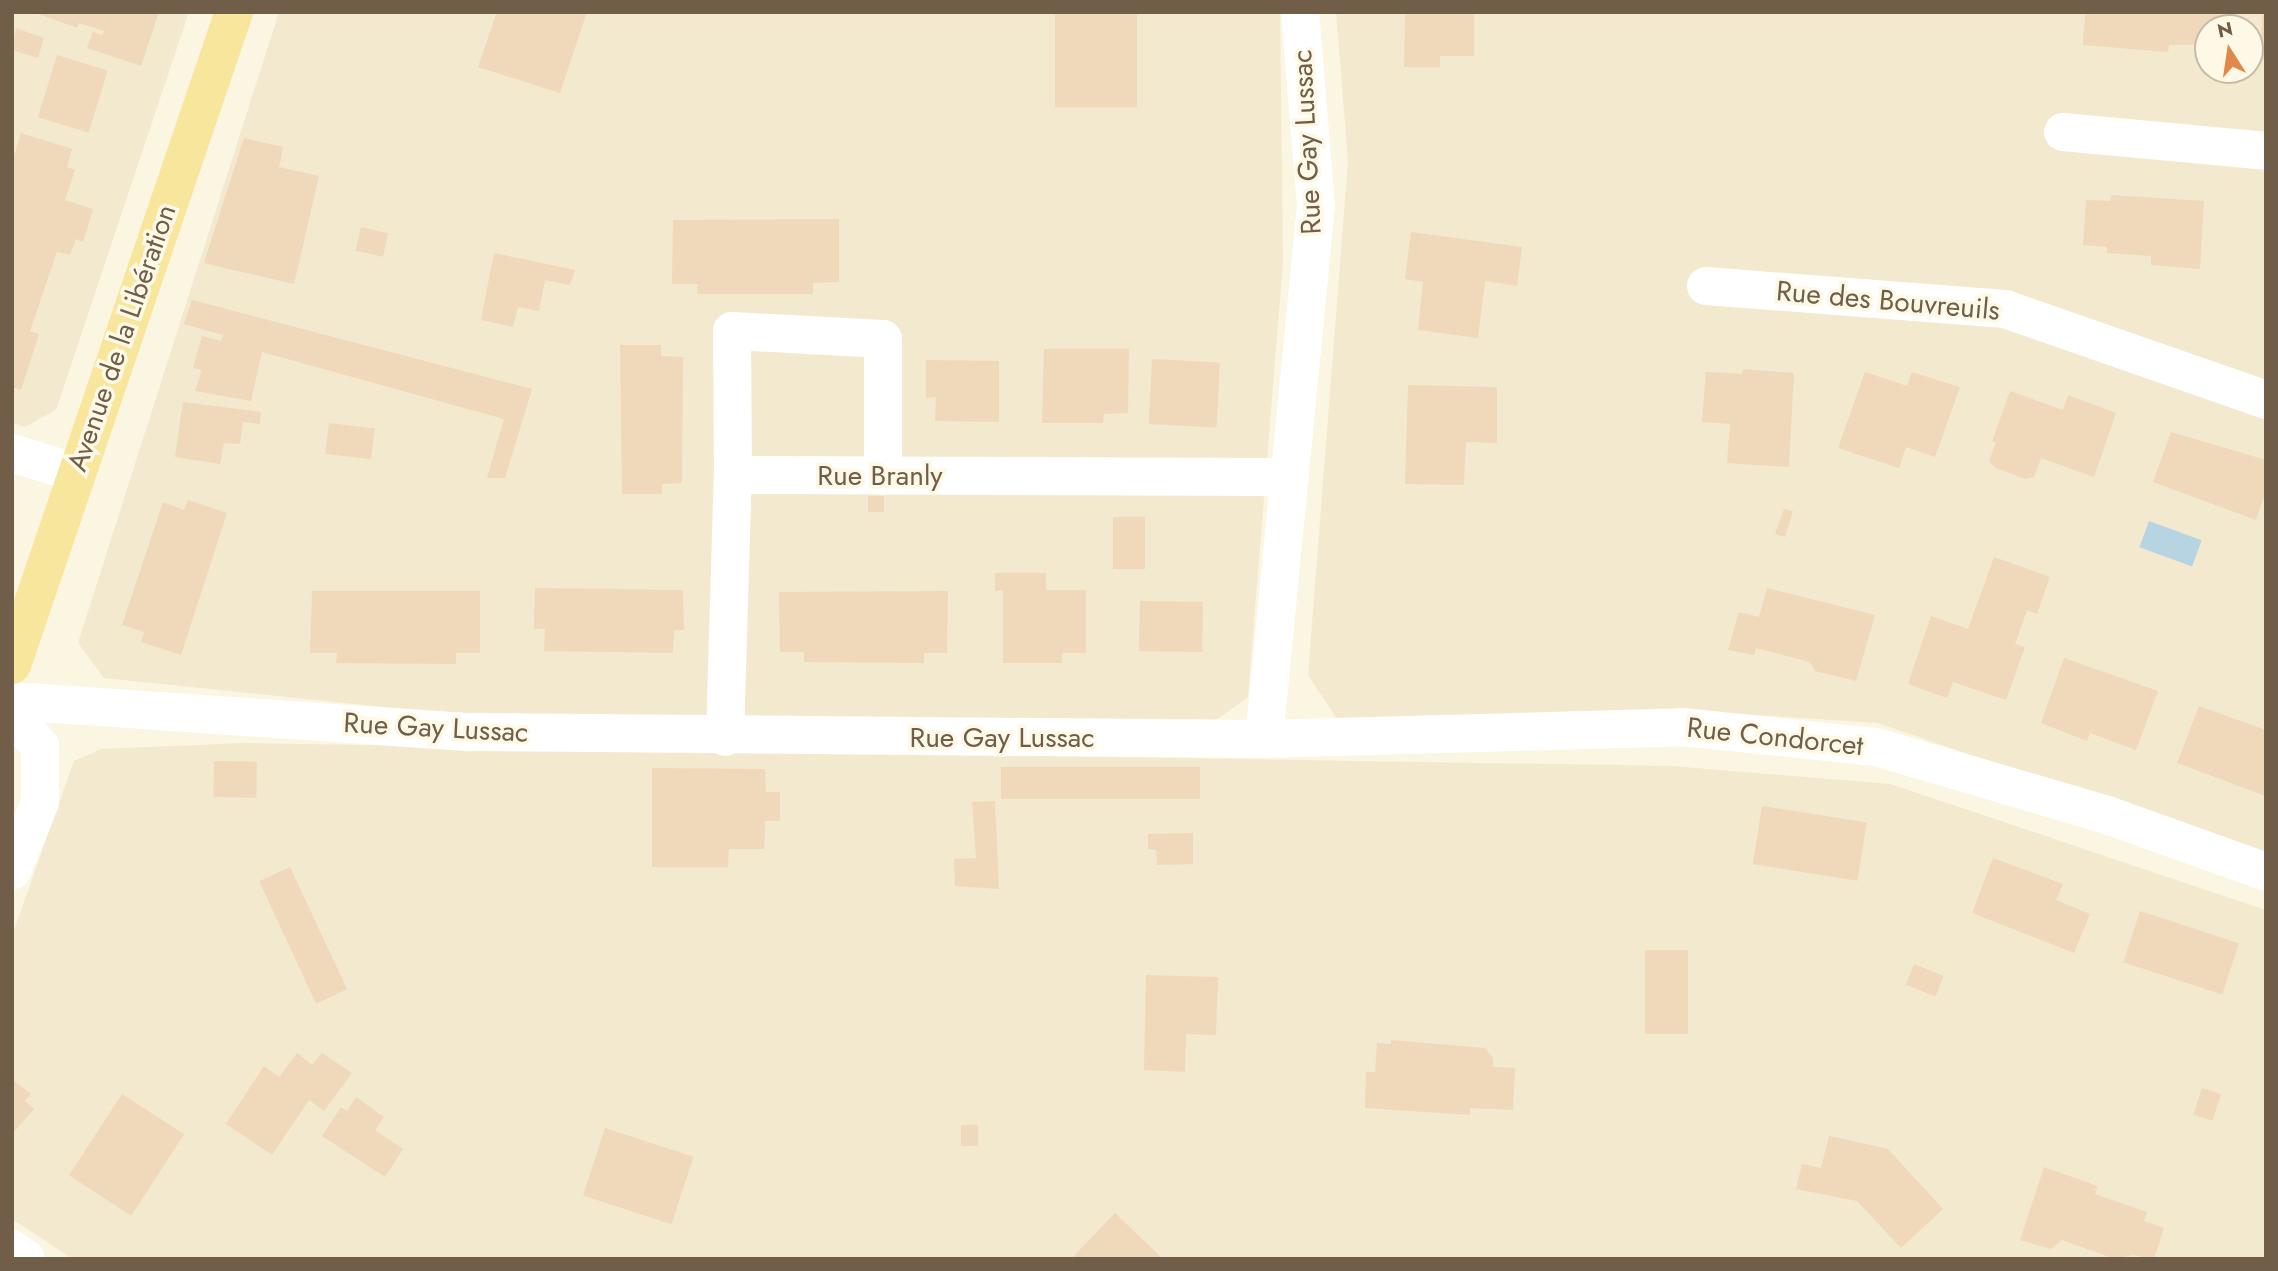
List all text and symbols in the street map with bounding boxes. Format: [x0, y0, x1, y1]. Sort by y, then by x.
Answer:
north arrow [2194, 14, 2264, 84]
text: N [2215, 15, 2235, 45]
street label: Rue Gay Lussac [1285, 49, 1329, 235]
street label: Avenue de la Libération [61, 200, 183, 476]
street label: Rue des Bouvreuils [1775, 274, 2001, 328]
street label: Rue Branly [817, 459, 943, 493]
street label: Rue Gay Lussac [343, 706, 529, 750]
street label: Rue Condorcet [1685, 711, 1865, 763]
street label: Rue Gay Lussac [909, 721, 1095, 755]

